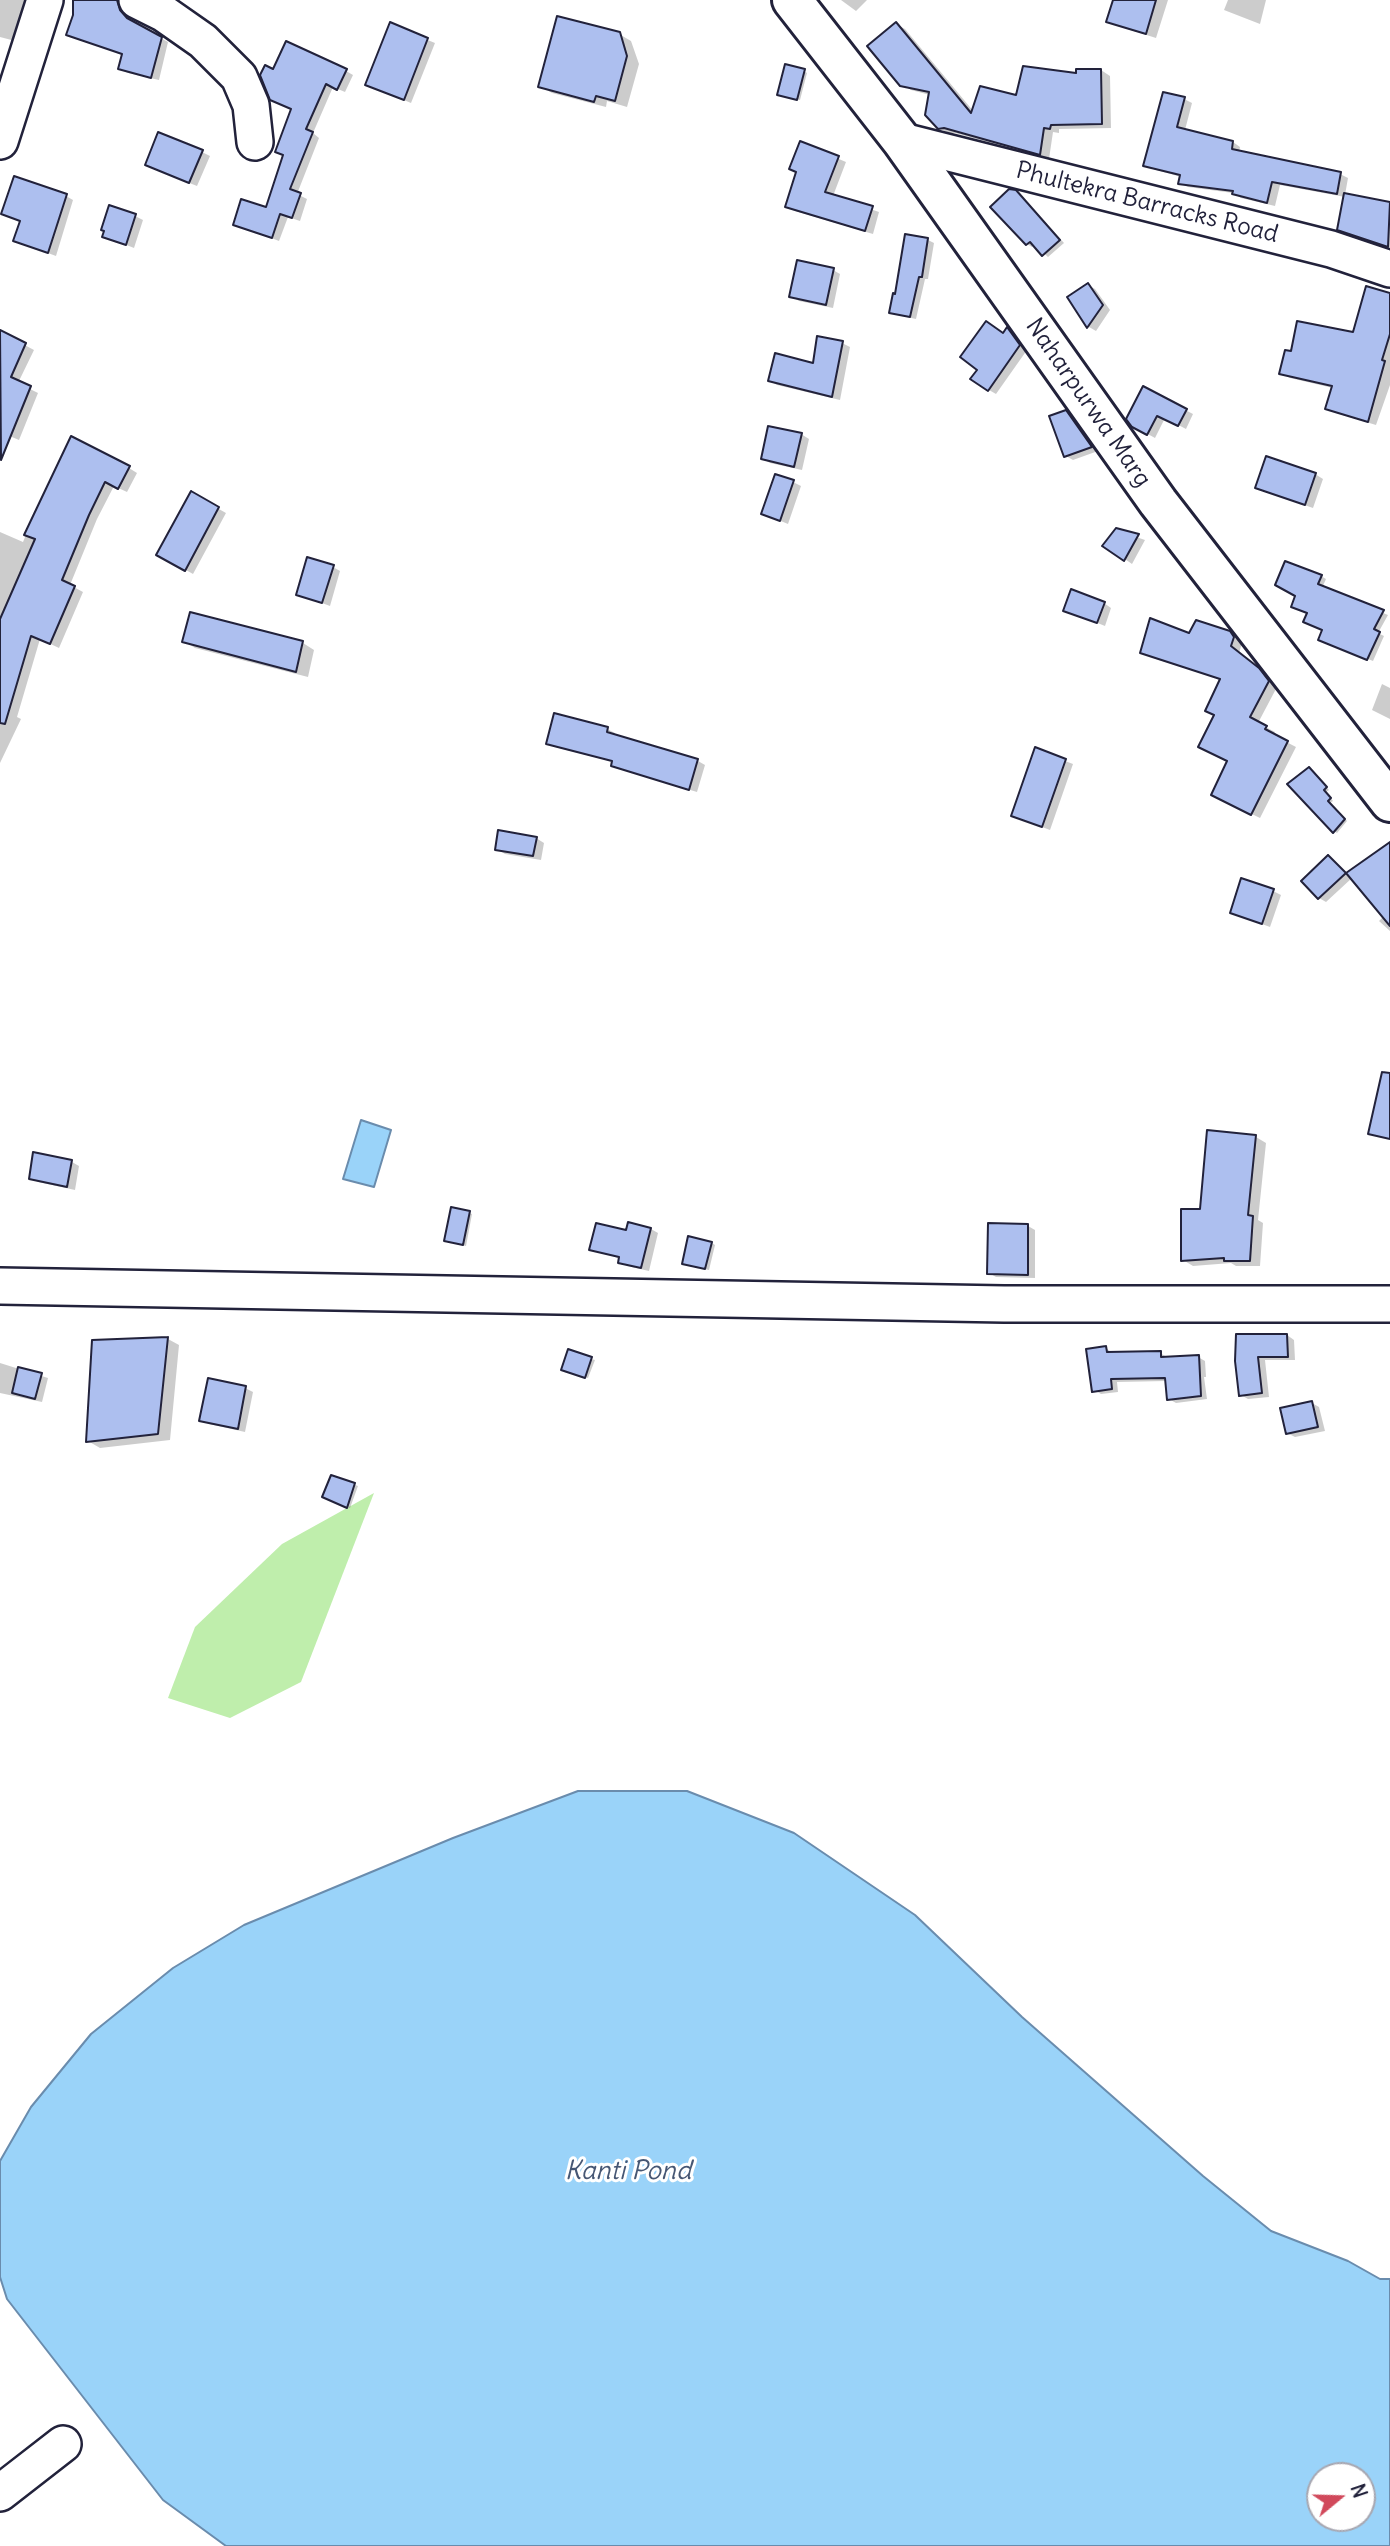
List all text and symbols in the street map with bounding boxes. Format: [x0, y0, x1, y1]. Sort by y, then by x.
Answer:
street label: Phultekra Barracks Road [1013, 156, 1281, 250]
street label: Naharpurwa Marg [1019, 313, 1157, 493]
water label: Kanti Pond [565, 2156, 691, 2188]
north arrow [1306, 2462, 1376, 2532]
text: N [1345, 2481, 1372, 2501]

